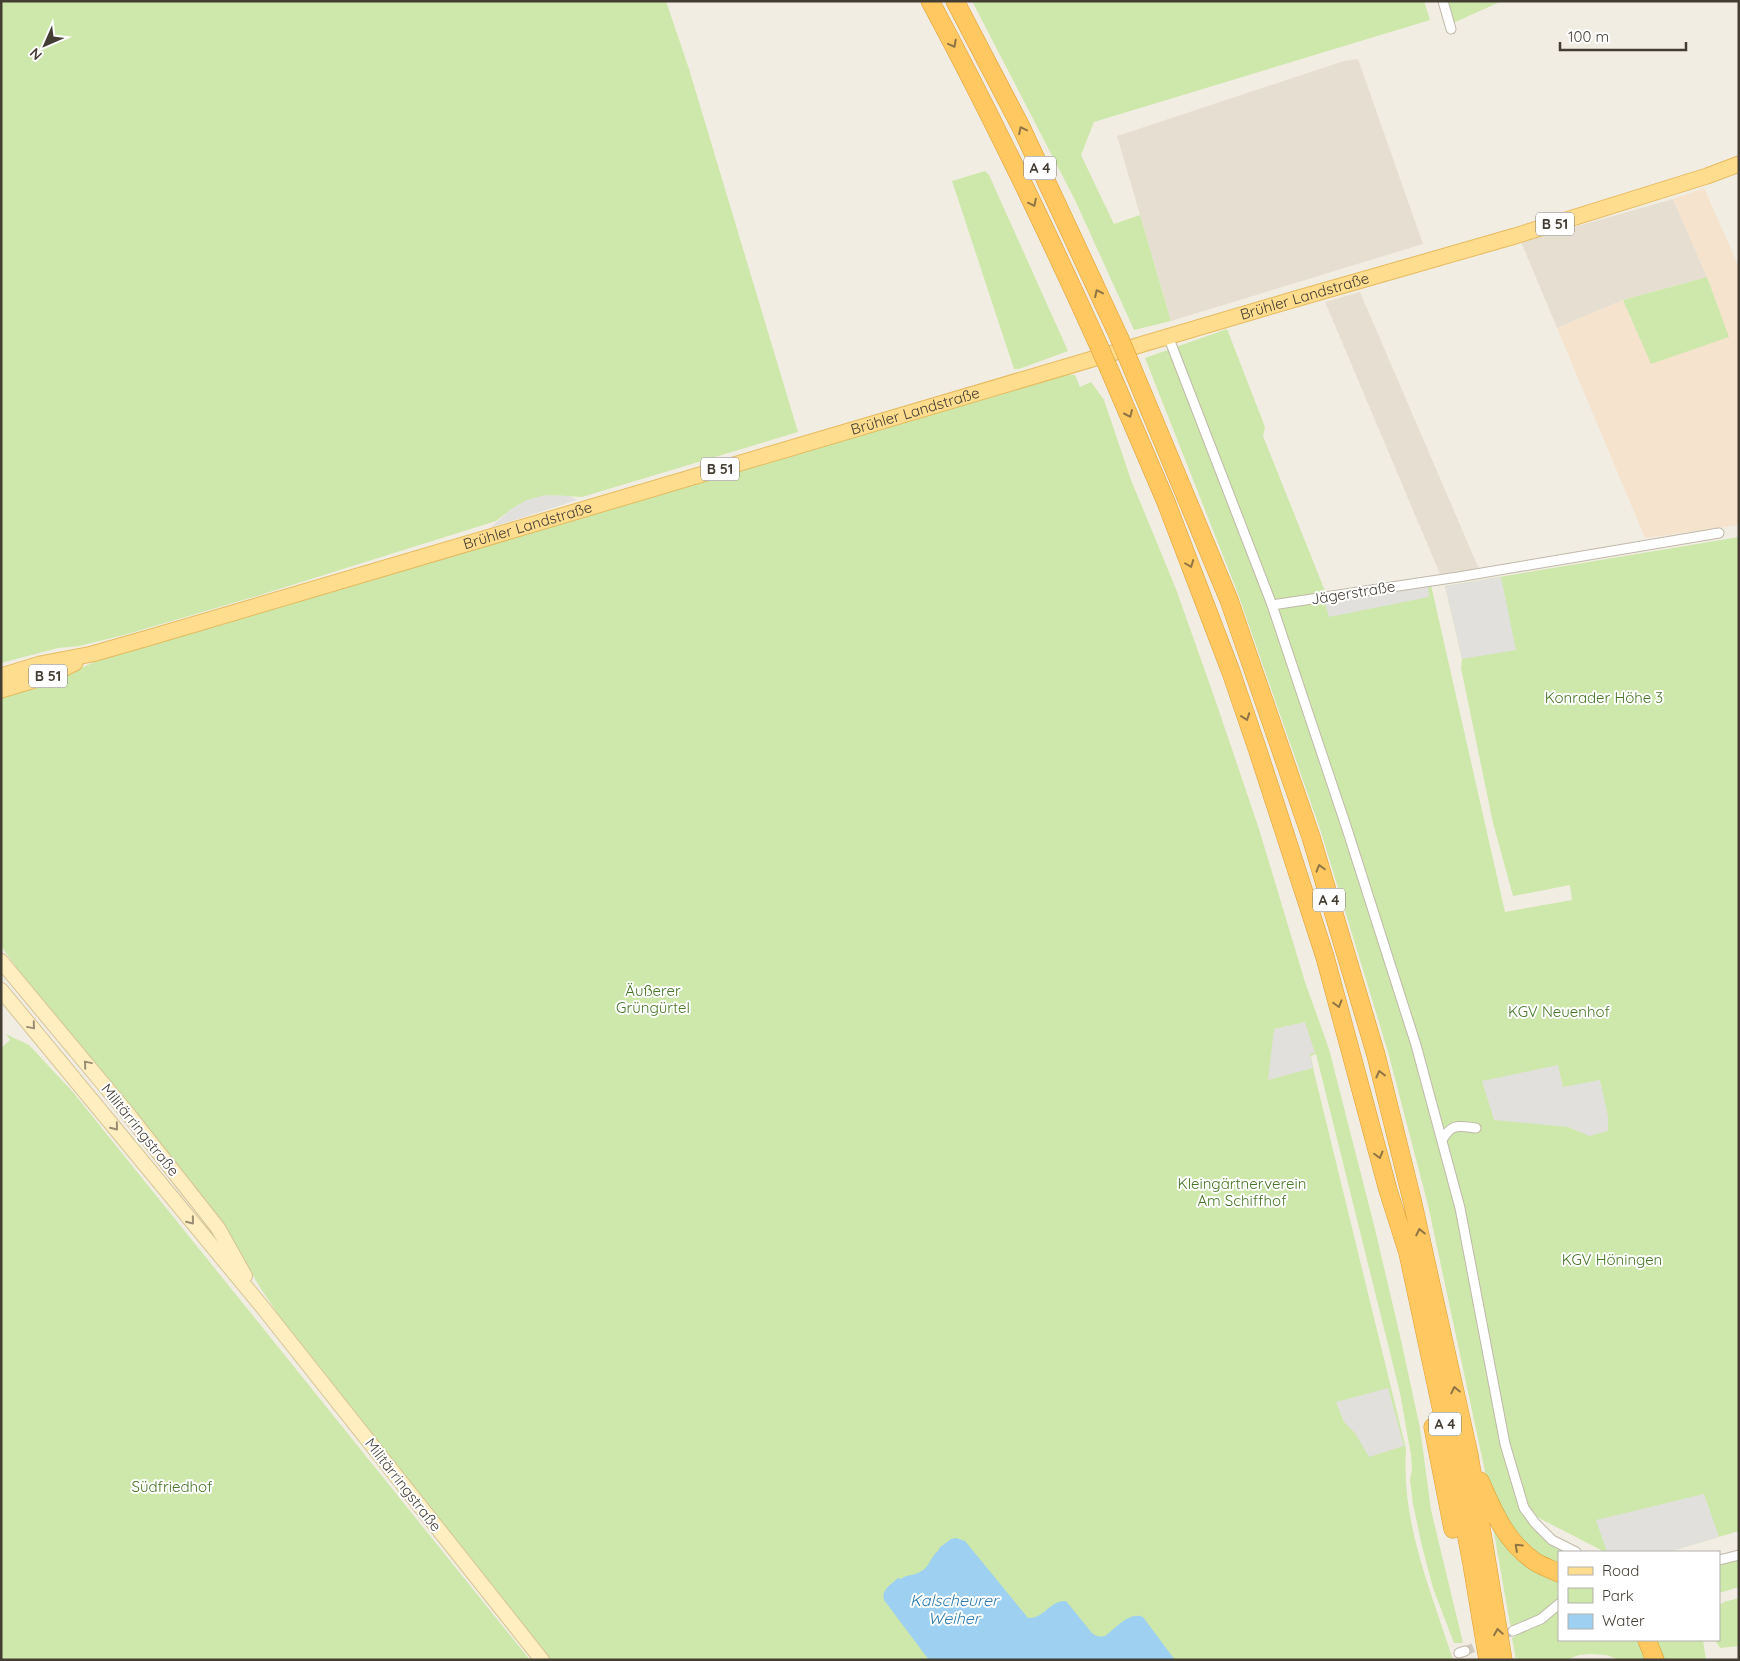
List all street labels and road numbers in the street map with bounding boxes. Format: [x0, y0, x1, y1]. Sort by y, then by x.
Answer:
road number: A 4 [1024, 156, 1056, 180]
road number: B 51 [1536, 212, 1574, 235]
street label: Brühler Landstraße [1238, 268, 1371, 324]
street label: Brühler Landstraße [848, 383, 982, 439]
road number: B 51 [701, 458, 739, 480]
street label: Brühler Landstraße [461, 497, 594, 553]
street label: Jägerstraße [1309, 576, 1397, 609]
road number: B 51 [29, 664, 67, 688]
road number: A 4 [1313, 888, 1345, 912]
street label: Militärringstraße [97, 1080, 183, 1180]
road number: A 4 [1429, 1412, 1461, 1436]
street label: Militärringstraße [361, 1434, 446, 1535]

